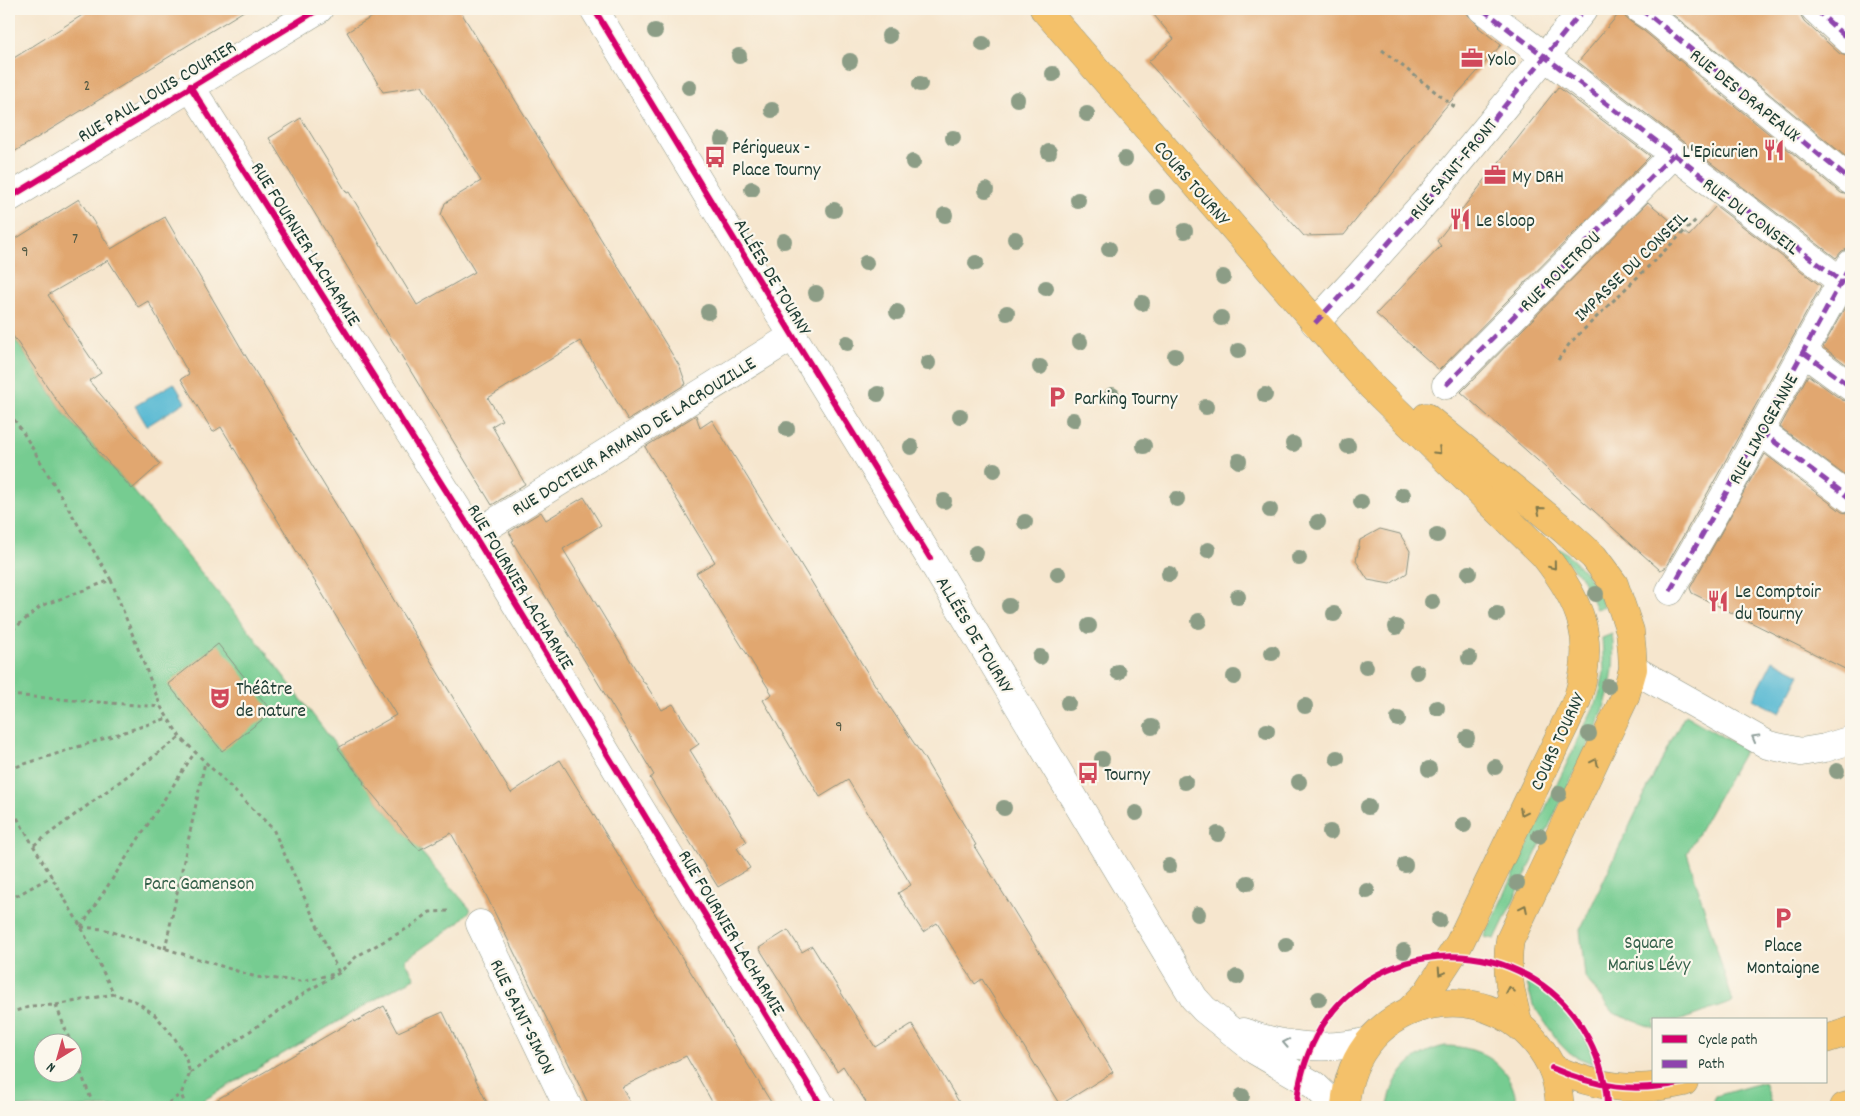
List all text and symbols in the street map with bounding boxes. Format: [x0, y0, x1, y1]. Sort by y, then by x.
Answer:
street label: RUE PAUL LOUIS COURIER [73, 35, 242, 151]
street label: RUE DES DRAPEAUX [1683, 44, 1805, 150]
office icon: Yolo [1459, 45, 1485, 71]
place label: Yolo [1488, 48, 1516, 75]
house number: 2 [84, 75, 91, 98]
street label: RUE SAINT-FRONT [1404, 113, 1505, 227]
place label: Périgueux - Place Tourny [732, 136, 821, 185]
street label: COURS TOURNY [1146, 136, 1236, 233]
restaurant icon: L'Epicurien [1761, 137, 1787, 163]
place label: L'Epicurien [1682, 140, 1758, 167]
bus stop icon: Périgueux - Place Tourny [702, 144, 728, 170]
street label: RUE FOURNIER LACHARMIE [242, 157, 366, 333]
office icon: My DRH [1482, 162, 1508, 188]
place label: My DRH [1512, 165, 1564, 192]
street label: RUE DU CONSEIL [1696, 172, 1804, 263]
restaurant icon: Le Sloop [1447, 206, 1473, 232]
street label: IMPASSE DU CONSEIL [1569, 206, 1696, 329]
place label: Le Sloop [1476, 209, 1535, 236]
street label: ALLÉES DE TOURNY [725, 214, 817, 342]
street label: RUE ROLETROU [1515, 226, 1608, 319]
house number: 7 [72, 228, 78, 251]
house number: 9 [21, 241, 29, 264]
street label: RUE DOCTEUR ARMAND DE LACROUZILLE [508, 351, 762, 524]
street label: RUE LIMOGEANNE [1723, 369, 1807, 490]
parking icon: Parking Tourny [1044, 384, 1070, 410]
place label: Parking Tourny [1074, 387, 1178, 414]
one-way arrow [1432, 445, 1441, 454]
street label: RUE FOURNIER LACHARMIE [459, 500, 579, 676]
one-way arrow [1536, 507, 1545, 516]
one-way arrow [1547, 560, 1555, 569]
street label: ALLÉES DE TOURNY [927, 572, 1019, 700]
place label: Le Comptoir du Tourny [1735, 580, 1821, 629]
restaurant icon: Le Comptoir du Tourny [1705, 588, 1731, 614]
place label: Théâtre de nature [236, 677, 306, 726]
theatre icon: Théâtre de nature [207, 685, 233, 711]
street label: COURS TOURNY [1525, 688, 1594, 796]
house number: 9 [835, 716, 843, 739]
one-way arrow [1751, 734, 1760, 744]
one-way arrow [1589, 758, 1599, 767]
bus stop icon: Tourny [1075, 760, 1101, 786]
place label: Tourny [1104, 763, 1150, 790]
one-way arrow [1519, 807, 1529, 816]
street label: RUE FOURNIER LACHARMIE [670, 846, 790, 1022]
park label: Parc Gamenson [144, 872, 254, 899]
one-way arrow [1518, 904, 1528, 913]
parking icon: Place Montaigne [1770, 905, 1796, 931]
park label: Square Marius Lévy [1608, 931, 1691, 980]
place label: Place Montaigne [1746, 934, 1820, 983]
street label: RUE SAINT-SIMON [481, 955, 560, 1080]
one-way arrow [1438, 966, 1447, 975]
one-way arrow [1506, 986, 1516, 994]
legend [1652, 1018, 1828, 1084]
text: Cycle path [1698, 1030, 1758, 1052]
north arrow [32, 1034, 82, 1084]
one-way arrow [1282, 1038, 1291, 1048]
text: Path [1698, 1054, 1724, 1076]
text: N [43, 1057, 60, 1077]

